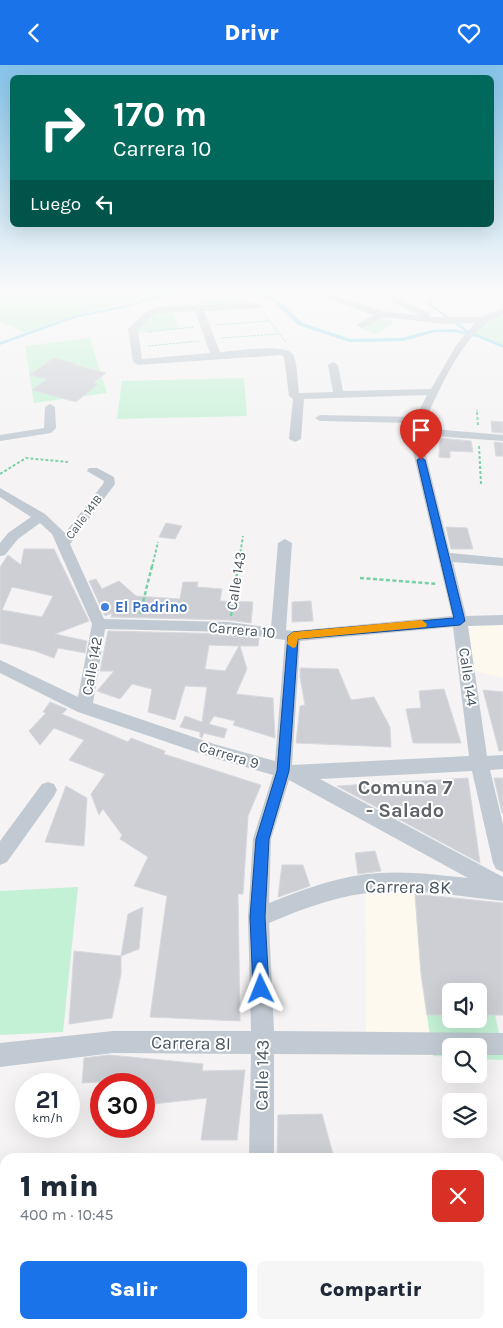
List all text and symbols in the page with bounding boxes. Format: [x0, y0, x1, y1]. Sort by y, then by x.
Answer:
icon: back [20, 19, 48, 47]
icon: heart [455, 19, 483, 47]
text: Drivr [224, 20, 279, 46]
text: 170 m [113, 94, 207, 135]
icon: right [30, 95, 95, 160]
text: Carrera 10 [113, 136, 211, 162]
icon: left [91, 190, 119, 218]
text: Luego [30, 193, 81, 215]
pin [400, 409, 442, 460]
icon: arrive [407, 416, 435, 444]
street label: Calle 141B [63, 492, 105, 542]
street label: Calle 143 [222, 550, 250, 612]
place label: El Padrino [115, 598, 188, 616]
marker: El Padrino [99, 601, 111, 613]
street label: Carrera 10 [208, 618, 276, 642]
street label: Calle 142 [78, 635, 106, 697]
street label: Calle 144 [455, 647, 481, 708]
street label: Carrera 9 [197, 737, 261, 773]
district label: Comuna 7 - Salado [358, 776, 452, 822]
street label: Carrera 8K [365, 875, 451, 899]
position arrow [234, 962, 286, 1014]
map controls [442, 983, 487, 1138]
button: sound [442, 983, 487, 1028]
street label: Carrera 8I [151, 1031, 231, 1055]
button: search [442, 1038, 487, 1083]
street label: Calle 143 [250, 1039, 274, 1111]
speed limit sign: 30 [90, 1073, 155, 1138]
text: 21 [35, 1085, 60, 1114]
button: layers [442, 1093, 487, 1138]
text: km/h [32, 1111, 63, 1125]
text: 1 min [20, 1168, 99, 1204]
button: close [432, 1170, 484, 1222]
text: 400 m · 10:45 [20, 1205, 114, 1224]
button: Salir [20, 1261, 247, 1319]
button: Compartir [257, 1261, 484, 1319]

